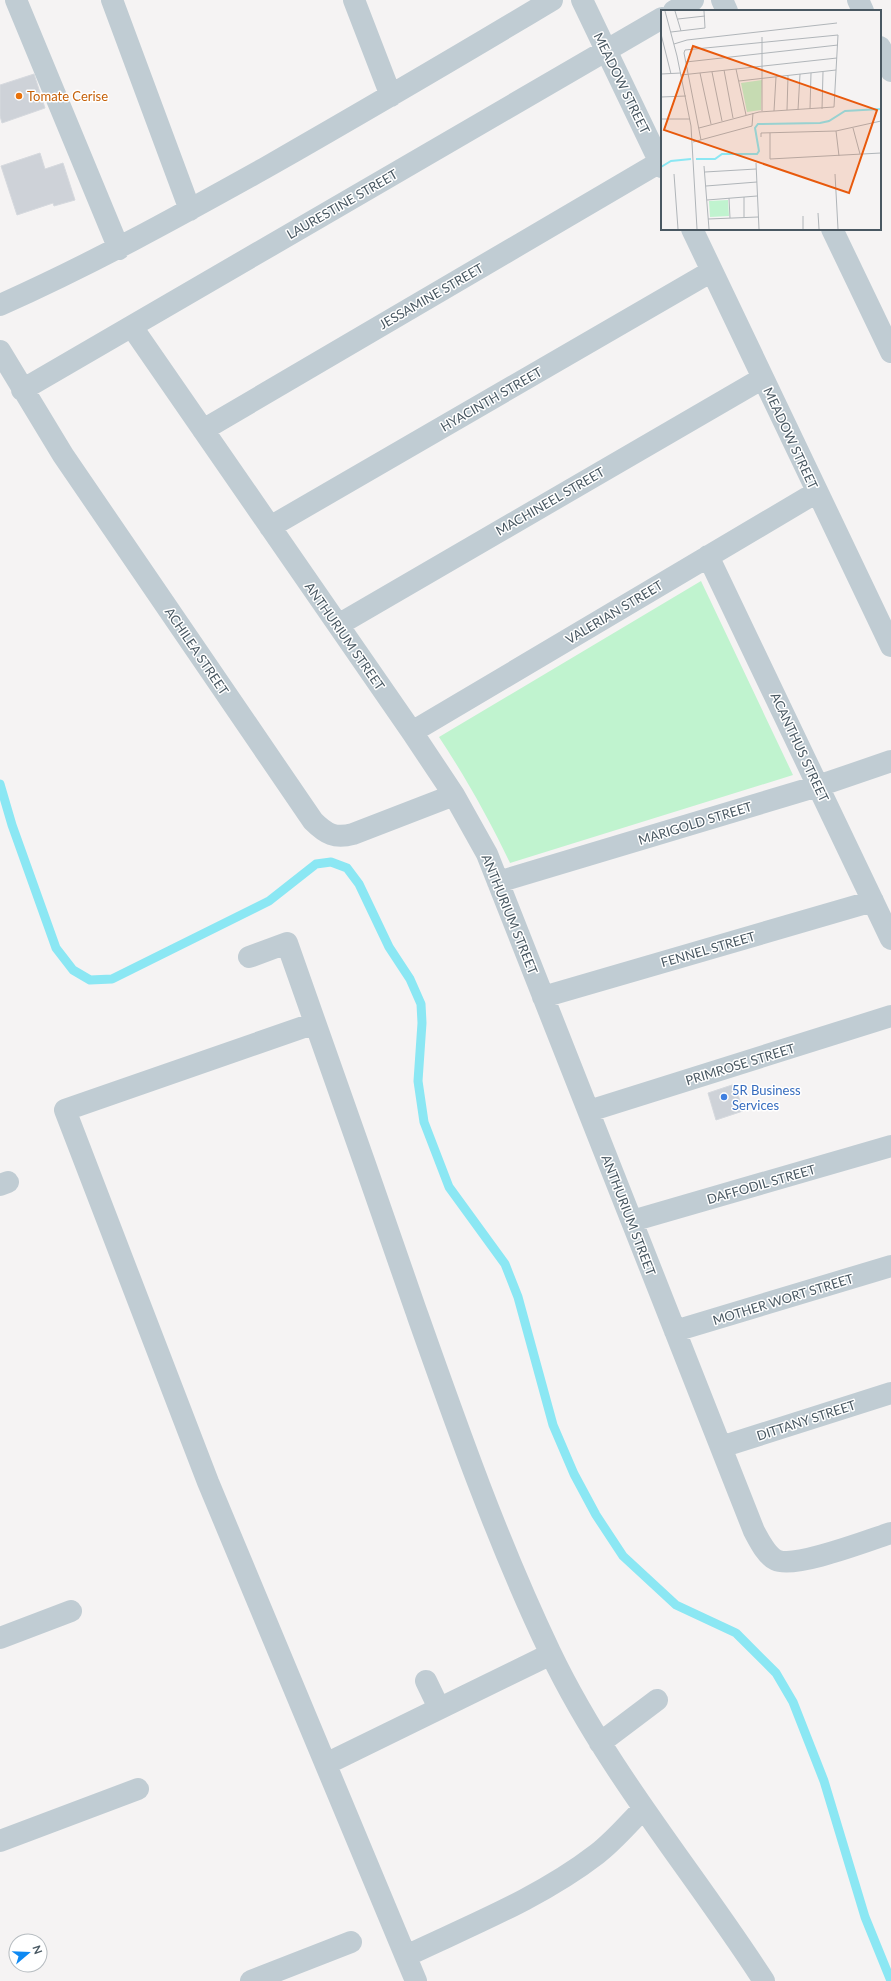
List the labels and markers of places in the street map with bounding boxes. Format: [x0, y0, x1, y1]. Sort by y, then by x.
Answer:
place label: Tomate Cerise [27, 88, 108, 104]
marker: Tomate Cerise [14, 91, 24, 101]
place label: 5R Business Services [732, 1082, 801, 1113]
marker: 5R Business Services [719, 1092, 729, 1102]

